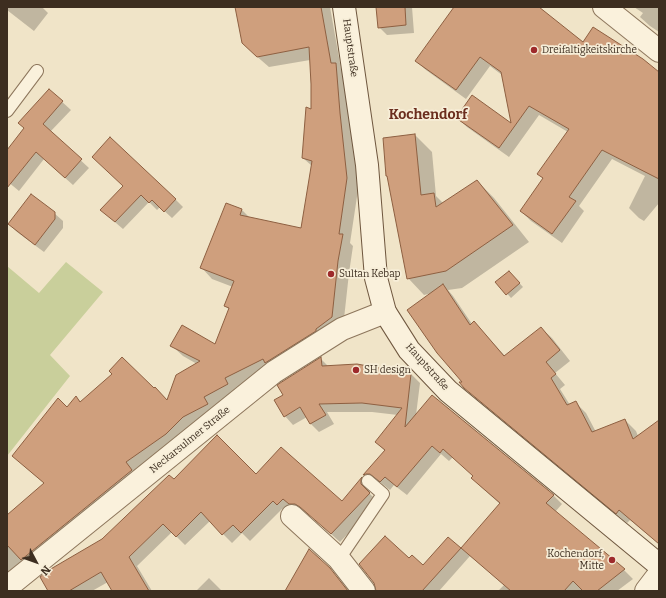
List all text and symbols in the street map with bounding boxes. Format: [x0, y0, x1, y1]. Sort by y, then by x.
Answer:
street label: Hauptstraße [340, 18, 360, 78]
place label: Dreifaltigkeitskirche [542, 44, 637, 56]
marker: Dreifaltigkeitskirche [529, 45, 539, 55]
district label: Kochendorf [389, 107, 467, 123]
place label: Sultan Kebap [339, 268, 401, 280]
marker: Sultan Kebap [326, 269, 336, 279]
street label: Hauptstraße [403, 341, 451, 393]
place label: SH design [364, 364, 411, 376]
marker: SH design [351, 365, 361, 375]
street label: Neckarsulmer Straße [148, 404, 232, 476]
north arrow [16, 542, 56, 582]
place label: Kochendorf, Mitte [547, 548, 604, 572]
marker: Kochendorf, Mitte [607, 555, 617, 565]
text: N [38, 563, 53, 578]

